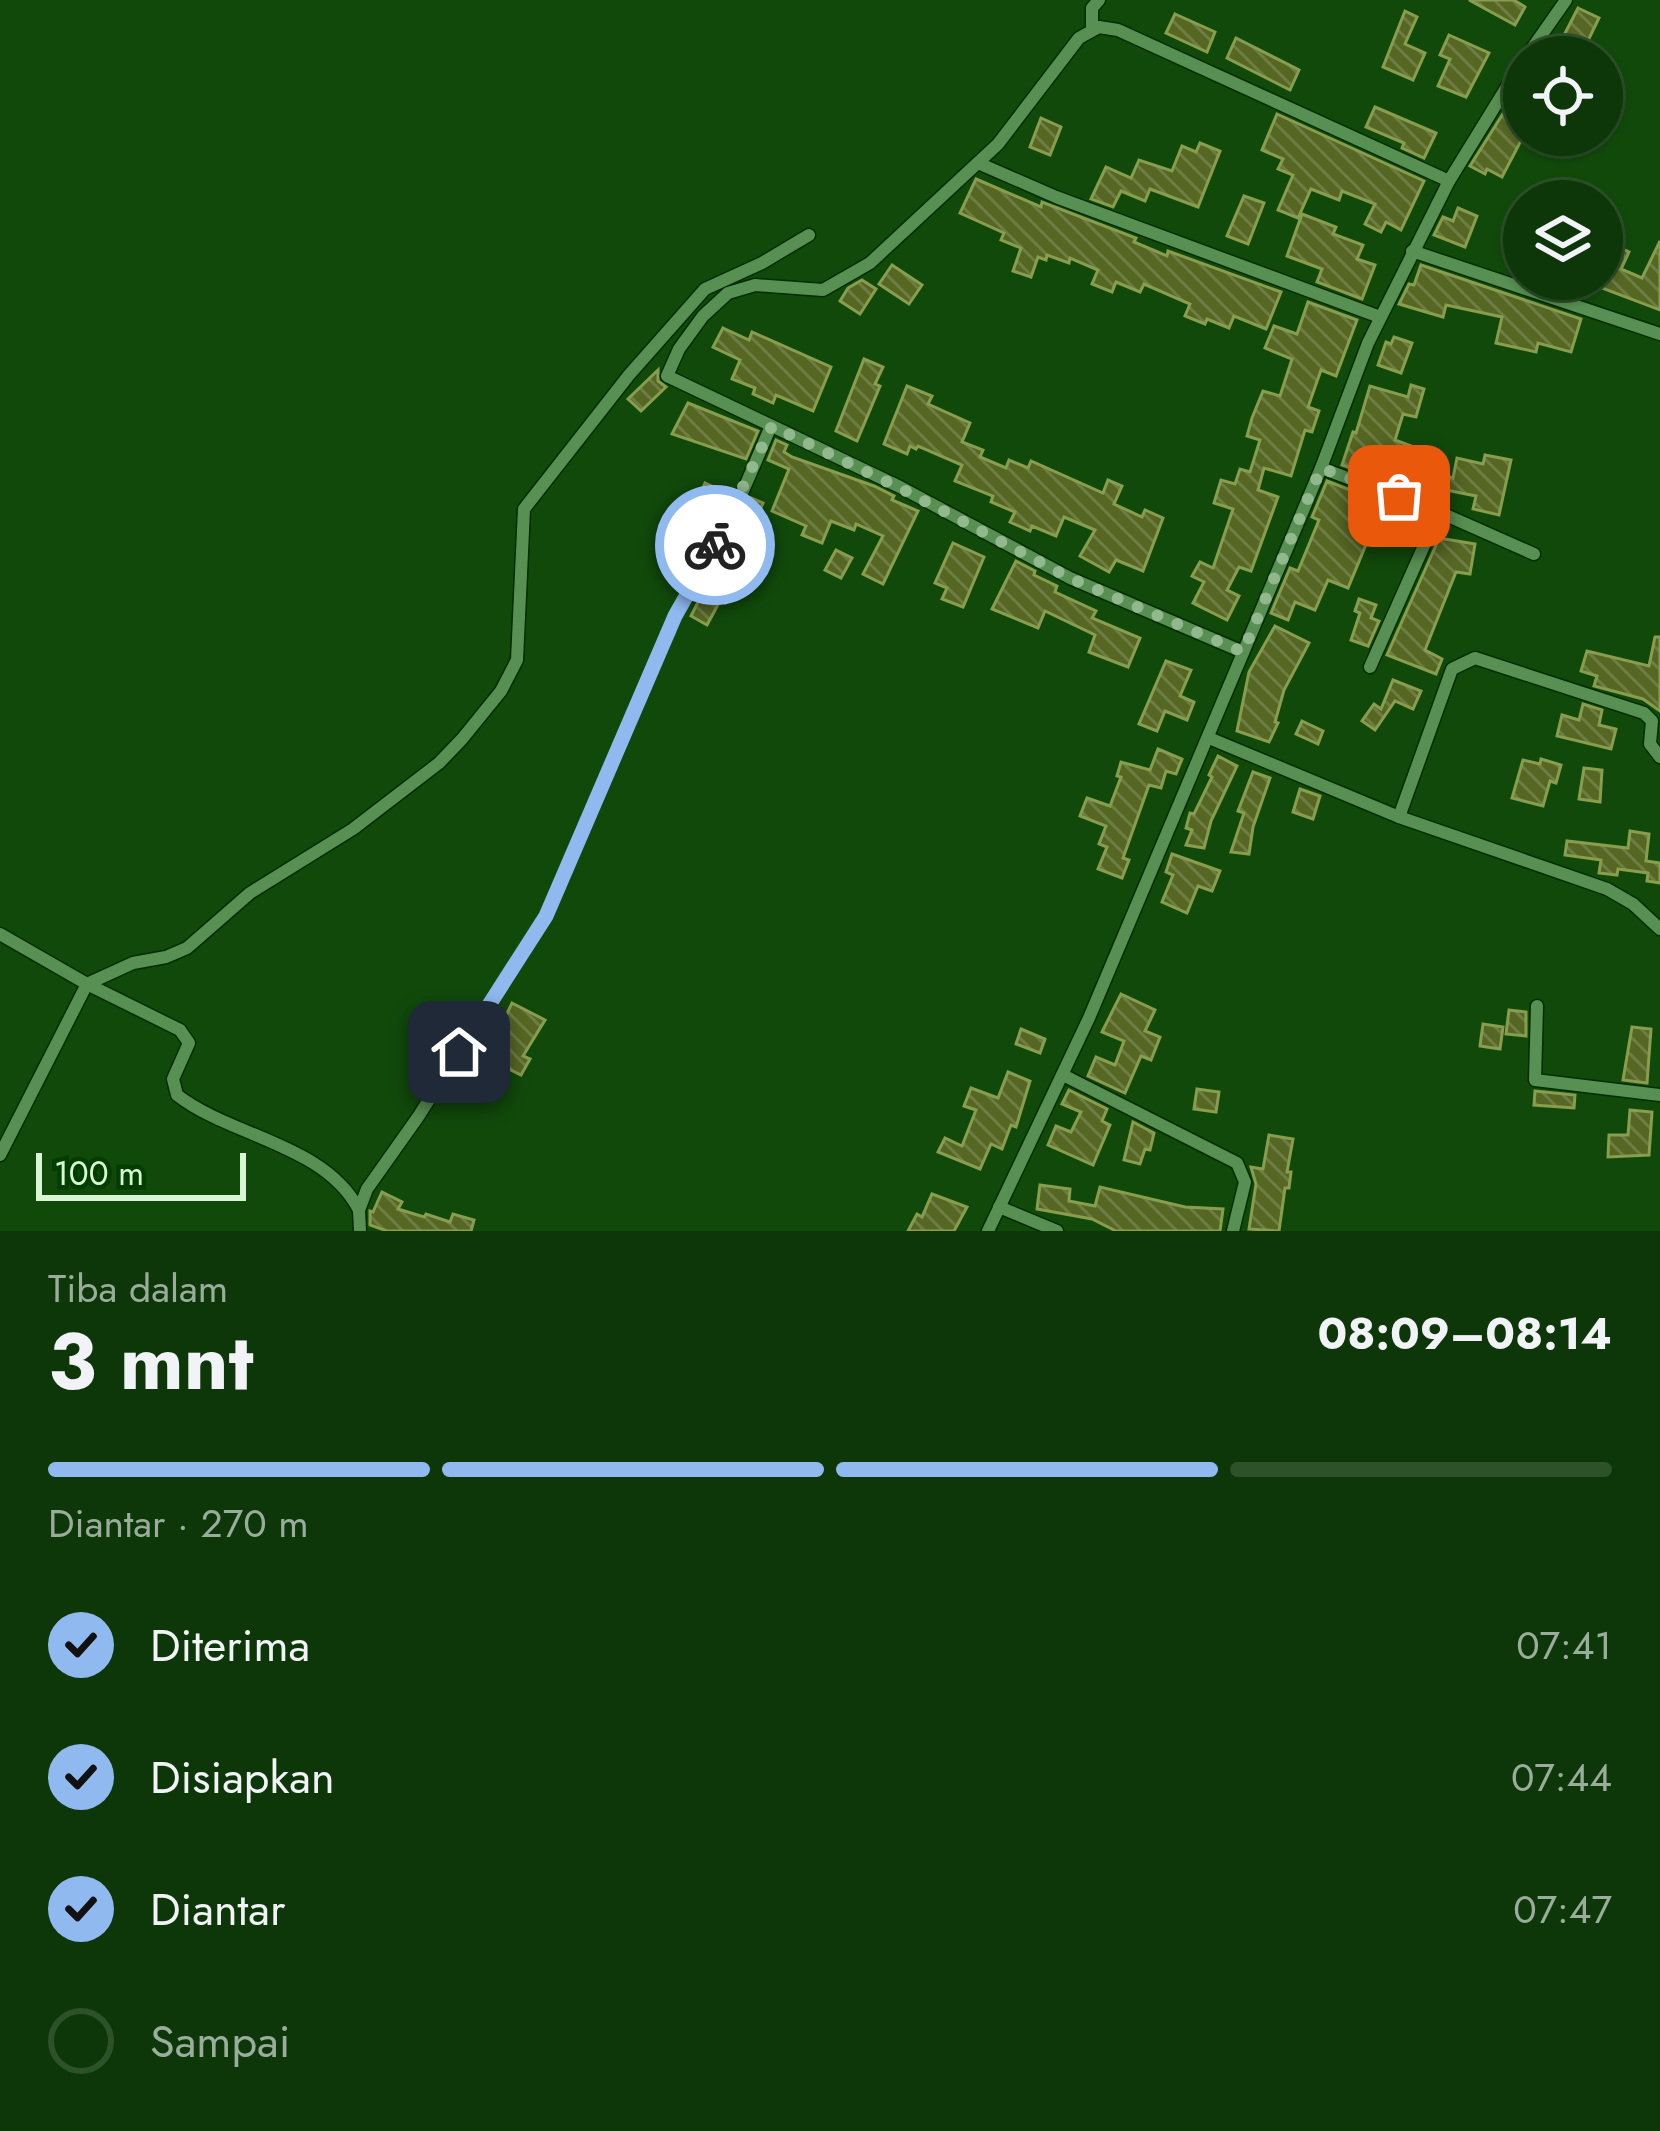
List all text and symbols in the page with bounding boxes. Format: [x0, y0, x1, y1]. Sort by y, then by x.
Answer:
map controls [1503, 36, 1623, 300]
button: locate [1503, 36, 1623, 156]
button: layers [1503, 180, 1623, 300]
pin [1348, 445, 1450, 547]
icon: bag [1366, 463, 1432, 529]
courier [655, 485, 775, 605]
icon: bike [682, 512, 748, 578]
pin [408, 1001, 510, 1103]
icon: home [426, 1019, 492, 1085]
scale bar [36, 1147, 246, 1200]
text: 100 m [54, 1150, 144, 1197]
text: Tiba dalam [48, 1260, 228, 1317]
text: 08:09–08:14 [1318, 1301, 1612, 1366]
text: 3 mnt [48, 1306, 253, 1418]
text: Diantar · 270 m [48, 1495, 309, 1552]
icon: check [48, 1612, 114, 1678]
text: Diterima [150, 1613, 310, 1678]
text: 07:41 [1516, 1617, 1612, 1674]
icon: check [48, 1744, 114, 1810]
text: Disiapkan [150, 1745, 335, 1810]
text: 07:44 [1511, 1749, 1612, 1806]
icon: check [48, 1876, 114, 1942]
text: Diantar [150, 1877, 285, 1942]
text: 07:47 [1513, 1881, 1612, 1938]
text: Sampai [150, 2009, 290, 2074]

